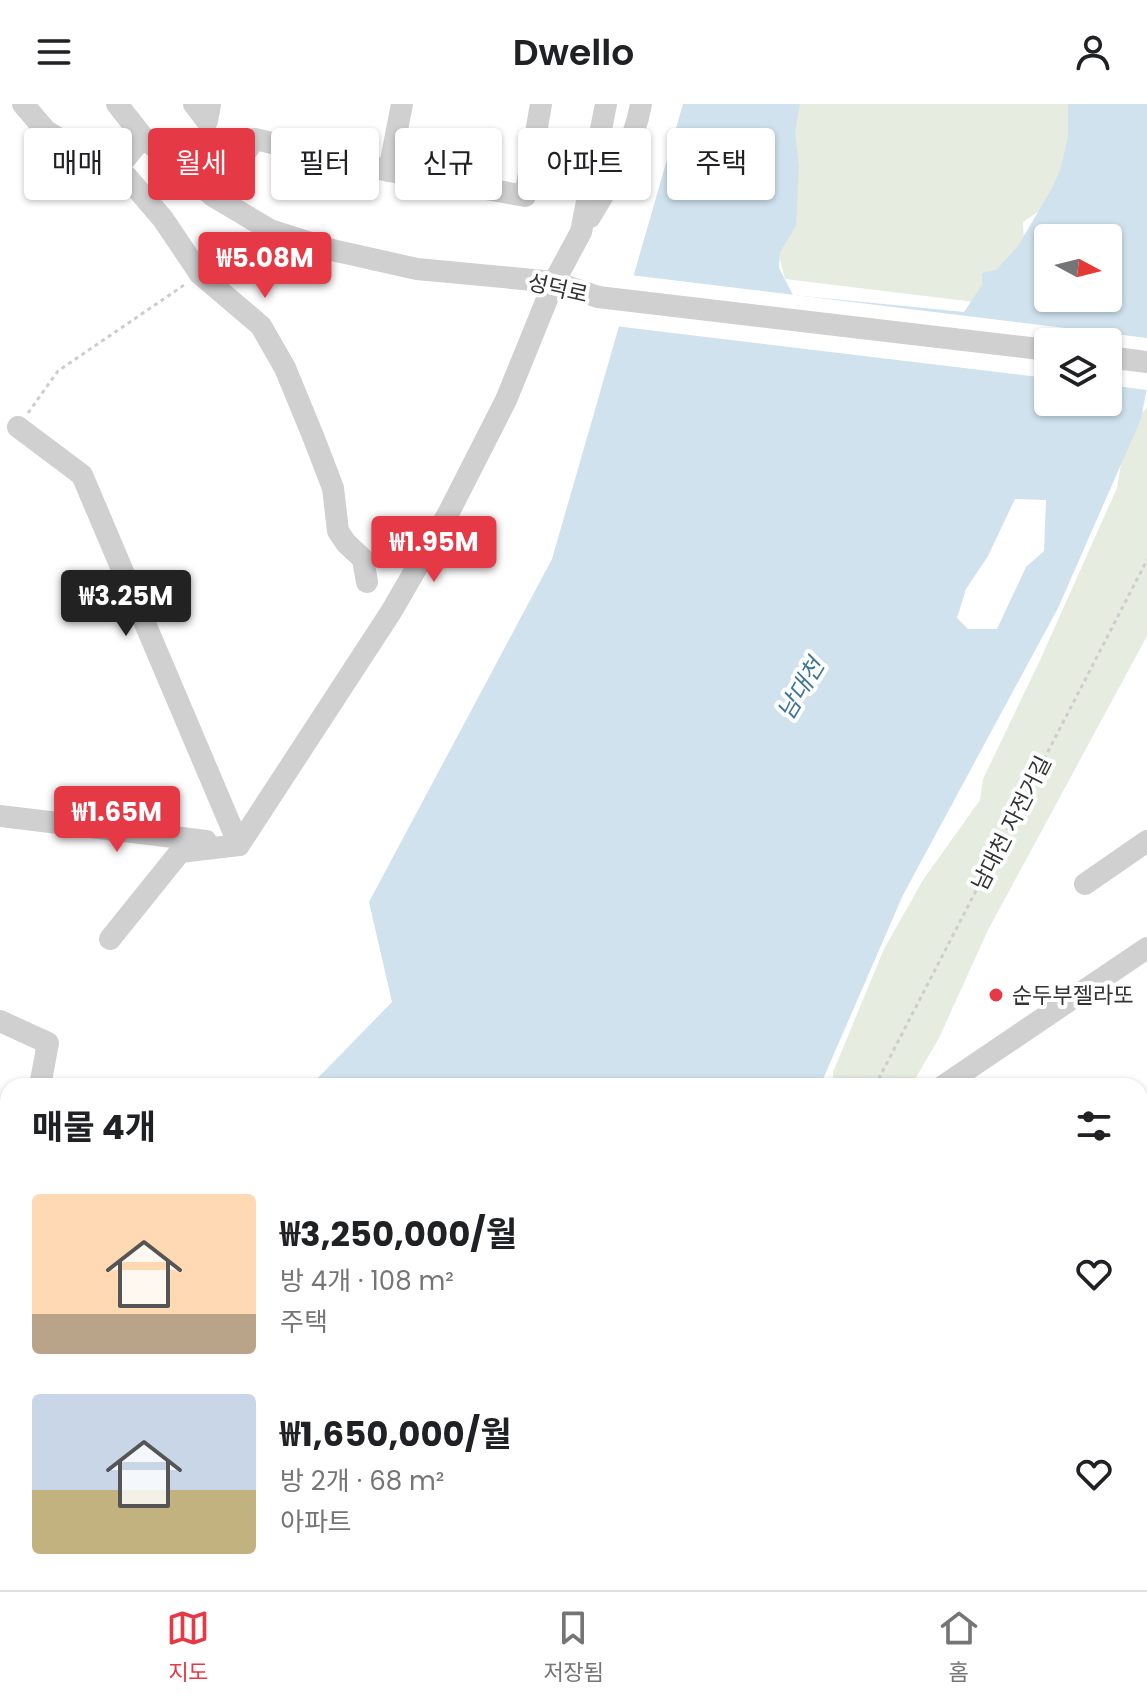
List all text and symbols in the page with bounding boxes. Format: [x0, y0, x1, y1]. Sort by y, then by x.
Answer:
text: Dwello [513, 27, 634, 78]
icon: menu [32, 30, 76, 74]
icon: person [1071, 30, 1115, 74]
chip: 매매 [24, 128, 132, 200]
chip: 월세 [148, 128, 255, 200]
chip: 필터 [271, 128, 379, 200]
chip: 신규 [395, 128, 502, 200]
chip: 아파트 [518, 128, 651, 200]
chip: 주택 [667, 128, 775, 200]
north arrow [1034, 224, 1122, 312]
map controls [1034, 224, 1122, 416]
pin: ₩5.08M [200, 232, 330, 300]
text: ₩5.08M [216, 240, 314, 276]
street label: 성덕로 [525, 267, 591, 310]
button: layers [1034, 328, 1122, 416]
pin: ₩1.95M [369, 516, 499, 584]
text: ₩1.95M [389, 524, 479, 560]
pin: ₩3.25M [61, 570, 191, 638]
text: ₩3.25M [79, 578, 173, 614]
water label: 남대천 [769, 649, 833, 726]
street label: 남대천 자전거길 [964, 750, 1059, 896]
pin: ₩1.65M [52, 786, 182, 854]
text: ₩1.65M [72, 794, 162, 830]
place label: 순두부젤라또 [1012, 980, 1133, 1011]
marker: 순두부젤라또 [987, 986, 1005, 1004]
text: 매물 4개 [32, 1103, 156, 1151]
icon: filters [1072, 1104, 1116, 1148]
text: ₩3,250,000/월 [280, 1210, 517, 1258]
icon: home [96, 1226, 192, 1322]
icon: heart [1072, 1252, 1116, 1296]
text: 방 4개 · 108 m² [280, 1263, 454, 1299]
text: 주택 [280, 1304, 328, 1340]
text: ₩1,650,000/월 [280, 1410, 511, 1458]
icon: home [96, 1426, 192, 1522]
icon: heart [1072, 1452, 1116, 1496]
text: 방 2개 · 68 m² [280, 1463, 444, 1499]
text: 아파트 [280, 1504, 352, 1540]
tab: 지도 [166, 1606, 210, 1689]
tab: 저장됨 [543, 1606, 604, 1689]
tab: 홈 [937, 1606, 981, 1689]

